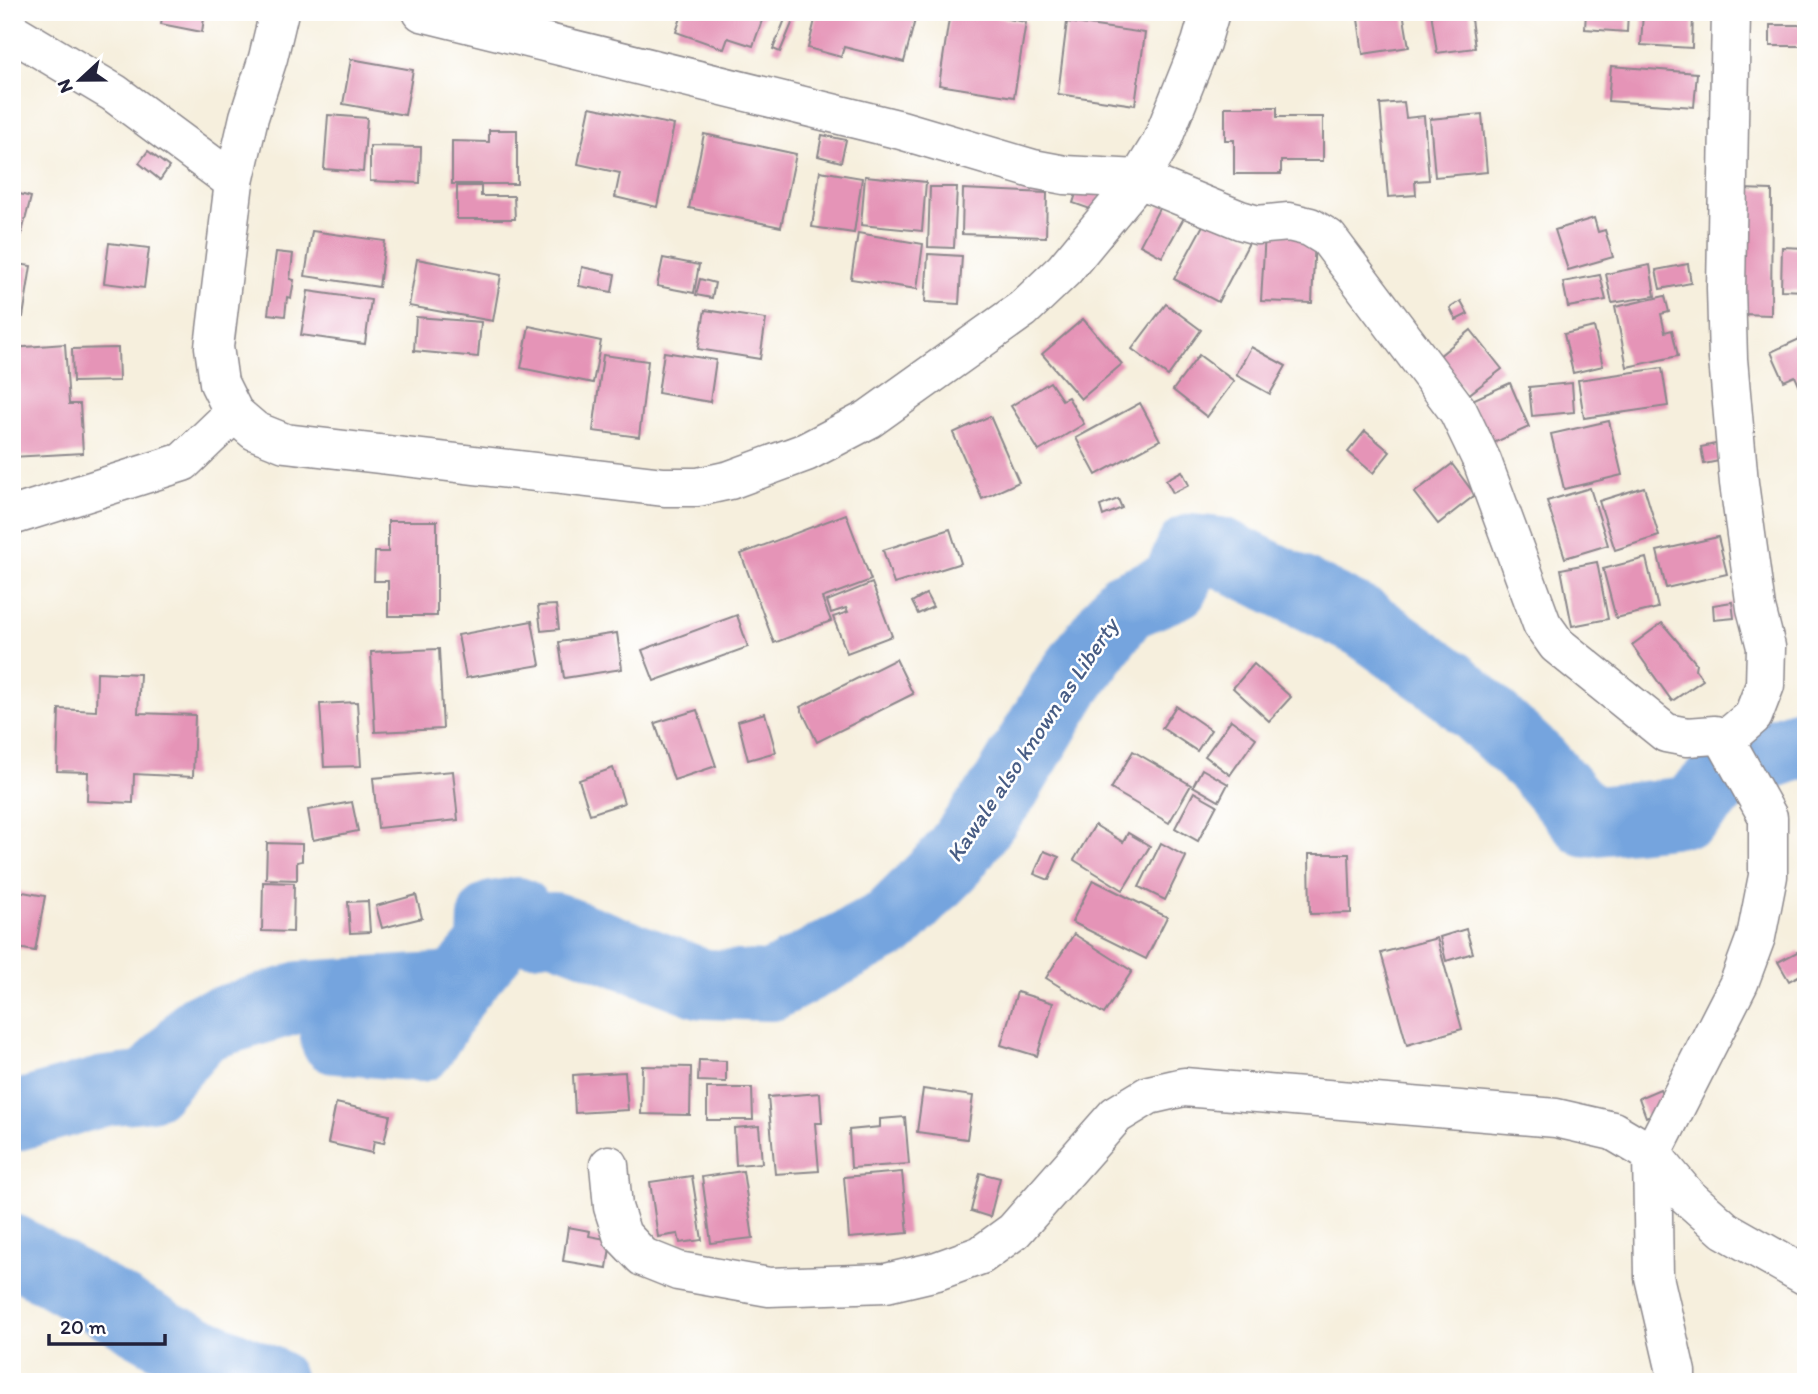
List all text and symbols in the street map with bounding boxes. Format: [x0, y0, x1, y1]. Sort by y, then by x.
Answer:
north arrow [46, 46, 116, 116]
text: N [52, 76, 78, 96]
water label: Kawale also known as Liberty [940, 611, 1125, 867]
scale bar [49, 1303, 164, 1347]
text: 20 m [60, 1314, 107, 1339]

